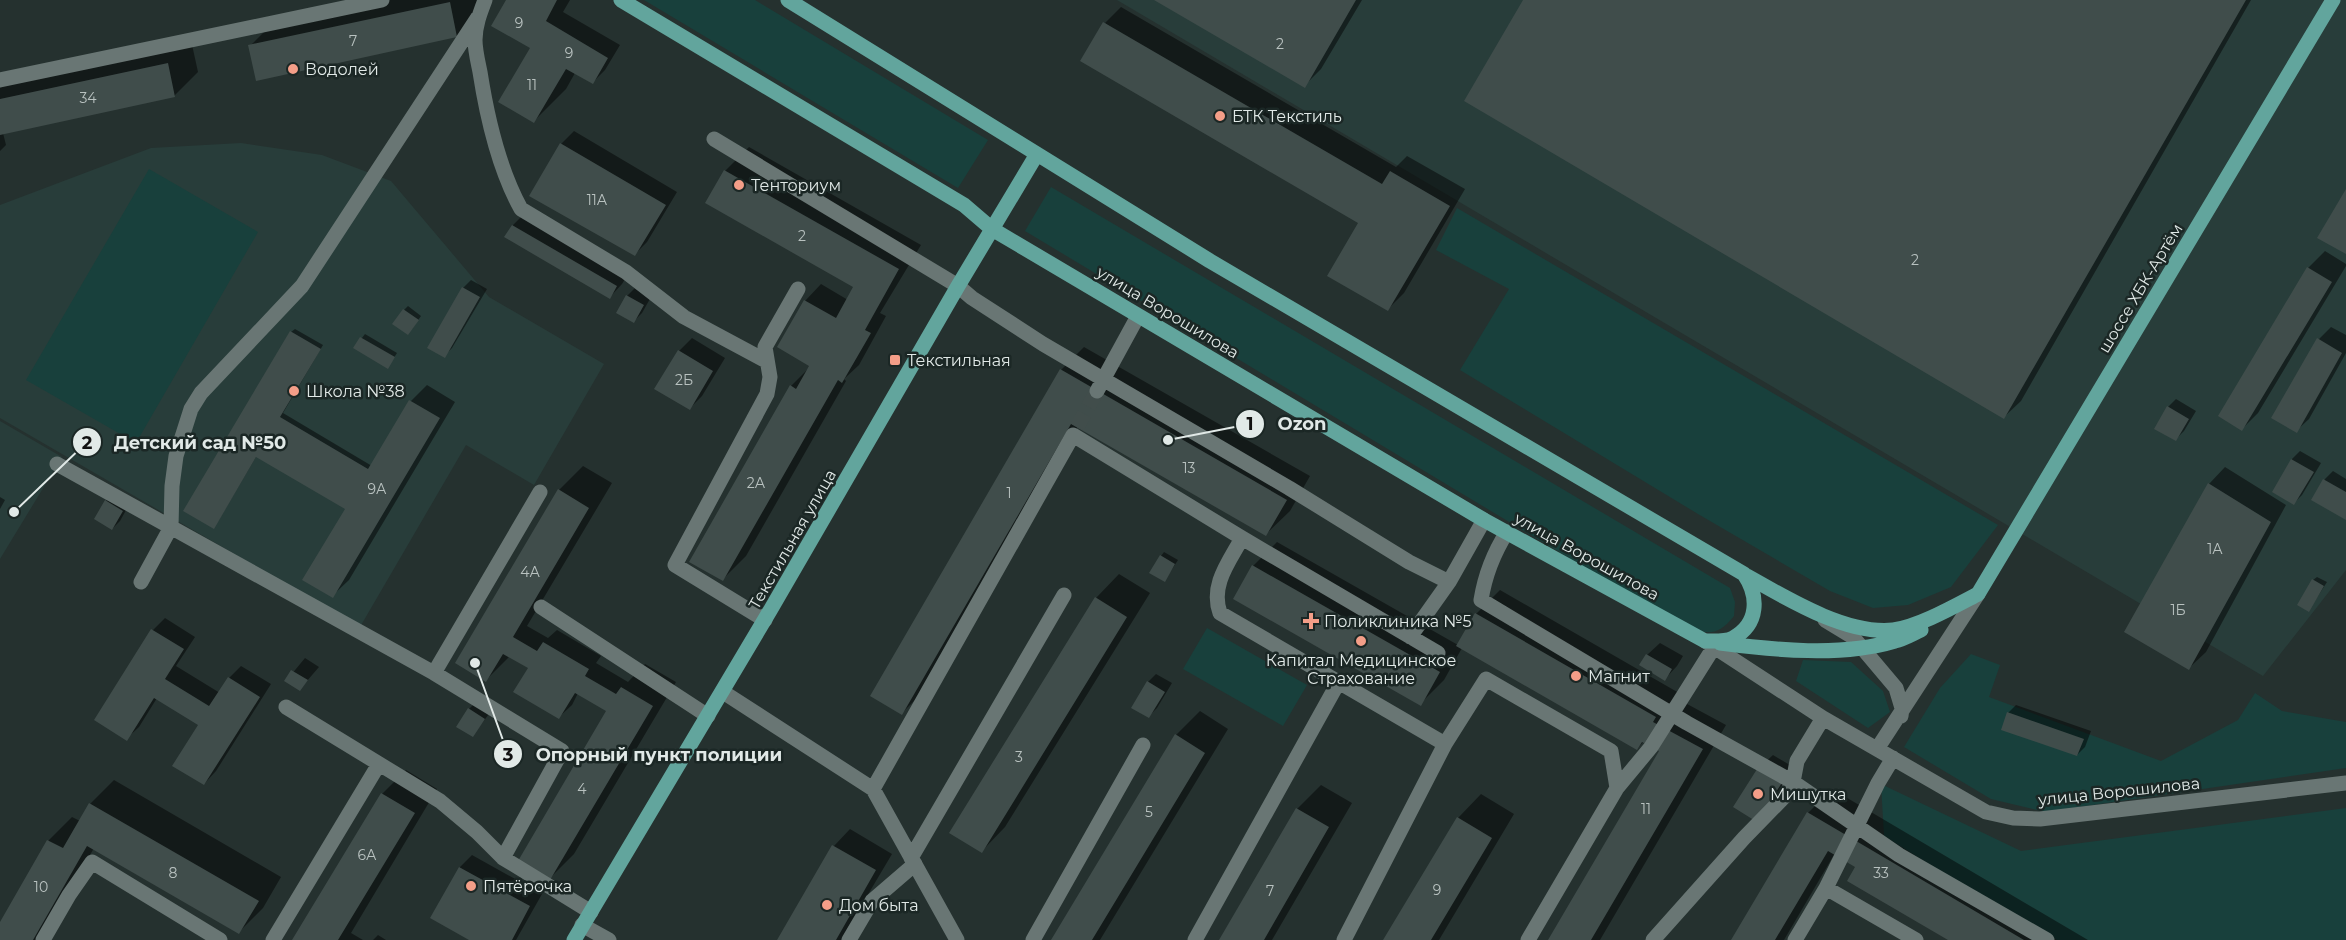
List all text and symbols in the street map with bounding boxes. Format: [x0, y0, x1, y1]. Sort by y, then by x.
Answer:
house number: 9 [515, 14, 523, 32]
house number: 7 [349, 32, 357, 50]
house number: 2 [1276, 35, 1284, 53]
house number: 9 [565, 44, 573, 62]
place label: Водолей [305, 60, 379, 79]
marker: Водолей [286, 62, 300, 76]
house number: 11 [527, 76, 537, 94]
house number: 34 [79, 89, 97, 107]
place label: БТК Текстиль [1232, 107, 1342, 126]
marker: БТК Текстиль [1213, 109, 1227, 123]
place label: Тенториум [751, 176, 841, 195]
marker: Тенториум [732, 178, 746, 192]
house number: 11А [587, 191, 608, 209]
street label: шоссе ХБК-Артём [2094, 220, 2187, 356]
house number: 2 [798, 227, 806, 245]
house number: 2 [1911, 251, 1919, 269]
street label: улица Ворошилова [1092, 262, 1242, 362]
place label: Текстильная [907, 351, 1011, 370]
marker: Текстильная [888, 353, 902, 367]
house number: 2Б [675, 371, 693, 389]
place label: Школа №38 [306, 382, 405, 401]
marker: Школа №38 [287, 384, 301, 398]
callout: Ozon [1235, 406, 1339, 442]
text: 1 [1246, 413, 1254, 435]
text: Ozon [1277, 413, 1327, 435]
callout: Детский сад №50 [72, 424, 298, 460]
text: 2 [82, 432, 93, 454]
text: Детский сад №50 [114, 432, 286, 454]
house number: 13 [1183, 459, 1196, 477]
street label: Текстильная улица [745, 466, 840, 612]
house number: 2А [747, 474, 766, 492]
house number: 9А [368, 480, 387, 498]
house number: 1 [1006, 484, 1012, 502]
street label: улица Ворошилова [1510, 508, 1662, 604]
house number: 1А [2207, 540, 2223, 558]
house number: 4А [520, 563, 540, 581]
house number: 1Б [2170, 601, 2186, 619]
marker: Поликлиника №5 [1302, 612, 1320, 630]
place label: Поликлиника №5 [1324, 612, 1472, 631]
marker: Капитал Медицинское Страхование [1354, 634, 1368, 648]
place label: Капитал Медицинское Страхование [1266, 651, 1456, 688]
place label: Магнит [1588, 667, 1650, 686]
marker: Магнит [1569, 669, 1583, 683]
callout: Опорный пункт полиции [493, 736, 794, 772]
text: 3 [502, 744, 514, 766]
text: Опорный пункт полиции [536, 744, 782, 766]
house number: 3 [1015, 748, 1023, 766]
street label: улица Ворошилова [2036, 774, 2201, 810]
house number: 4 [577, 780, 587, 798]
place label: Мишутка [1770, 785, 1846, 804]
marker: Мишутка [1751, 787, 1765, 801]
house number: 11 [1641, 800, 1651, 818]
house number: 5 [1145, 803, 1153, 821]
house number: 6А [357, 846, 377, 864]
house number: 8 [169, 864, 178, 882]
house number: 33 [1873, 864, 1889, 882]
place label: Пятёрочка [483, 877, 572, 896]
house number: 10 [34, 878, 48, 896]
marker: Пятёрочка [464, 879, 478, 893]
house number: 9 [1433, 881, 1441, 899]
house number: 7 [1266, 882, 1274, 900]
place label: Дом быта [839, 896, 918, 915]
marker: Дом быта [820, 898, 834, 912]

